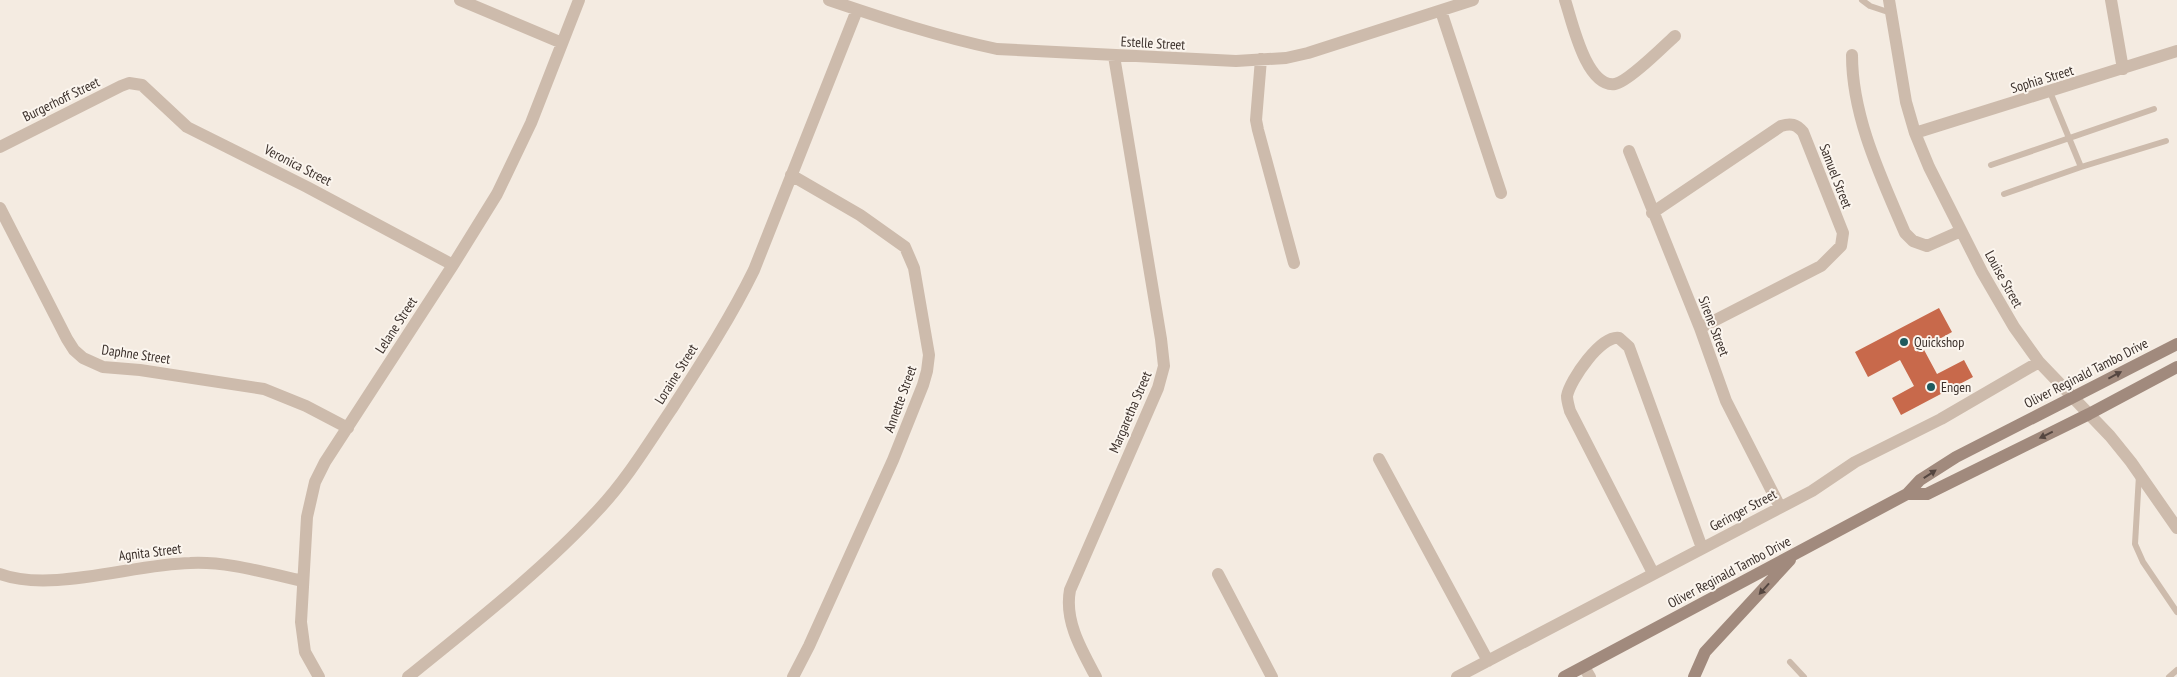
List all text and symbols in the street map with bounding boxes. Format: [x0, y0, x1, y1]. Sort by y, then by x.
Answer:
street label: Estelle Street [1120, 32, 1186, 54]
street label: Sophia Street [2008, 61, 2076, 97]
street label: Burgerhoff Street [20, 73, 103, 125]
street label: Veronica Street [260, 140, 335, 190]
street label: Samuel Street [1815, 141, 1857, 211]
street label: Louise Street [1981, 247, 2027, 311]
street label: Lelane Street [371, 293, 421, 357]
street label: Sirene Street [1694, 294, 1734, 359]
place label: Quickshop [1914, 333, 1964, 351]
street label: Oliver Reginald Tambo Drive [2021, 334, 2151, 412]
marker: Quickshop [1898, 336, 1910, 348]
street label: Daphne Street [101, 340, 172, 368]
street label: Loraine Street [650, 340, 702, 407]
street label: Annette Street [880, 363, 920, 435]
street label: Margaretha Street [1105, 368, 1155, 456]
one-way arrow [2108, 371, 2123, 379]
place label: Engen [1941, 378, 1971, 396]
marker: Engen [1925, 381, 1937, 393]
one-way arrow [2039, 432, 2053, 440]
one-way arrow [1924, 469, 1937, 479]
street label: Geringer Street [1706, 485, 1780, 535]
street label: Oliver Reginald Tambo Drive [1664, 532, 1794, 612]
street label: Agnita Street [118, 539, 183, 565]
one-way arrow [1759, 583, 1770, 595]

